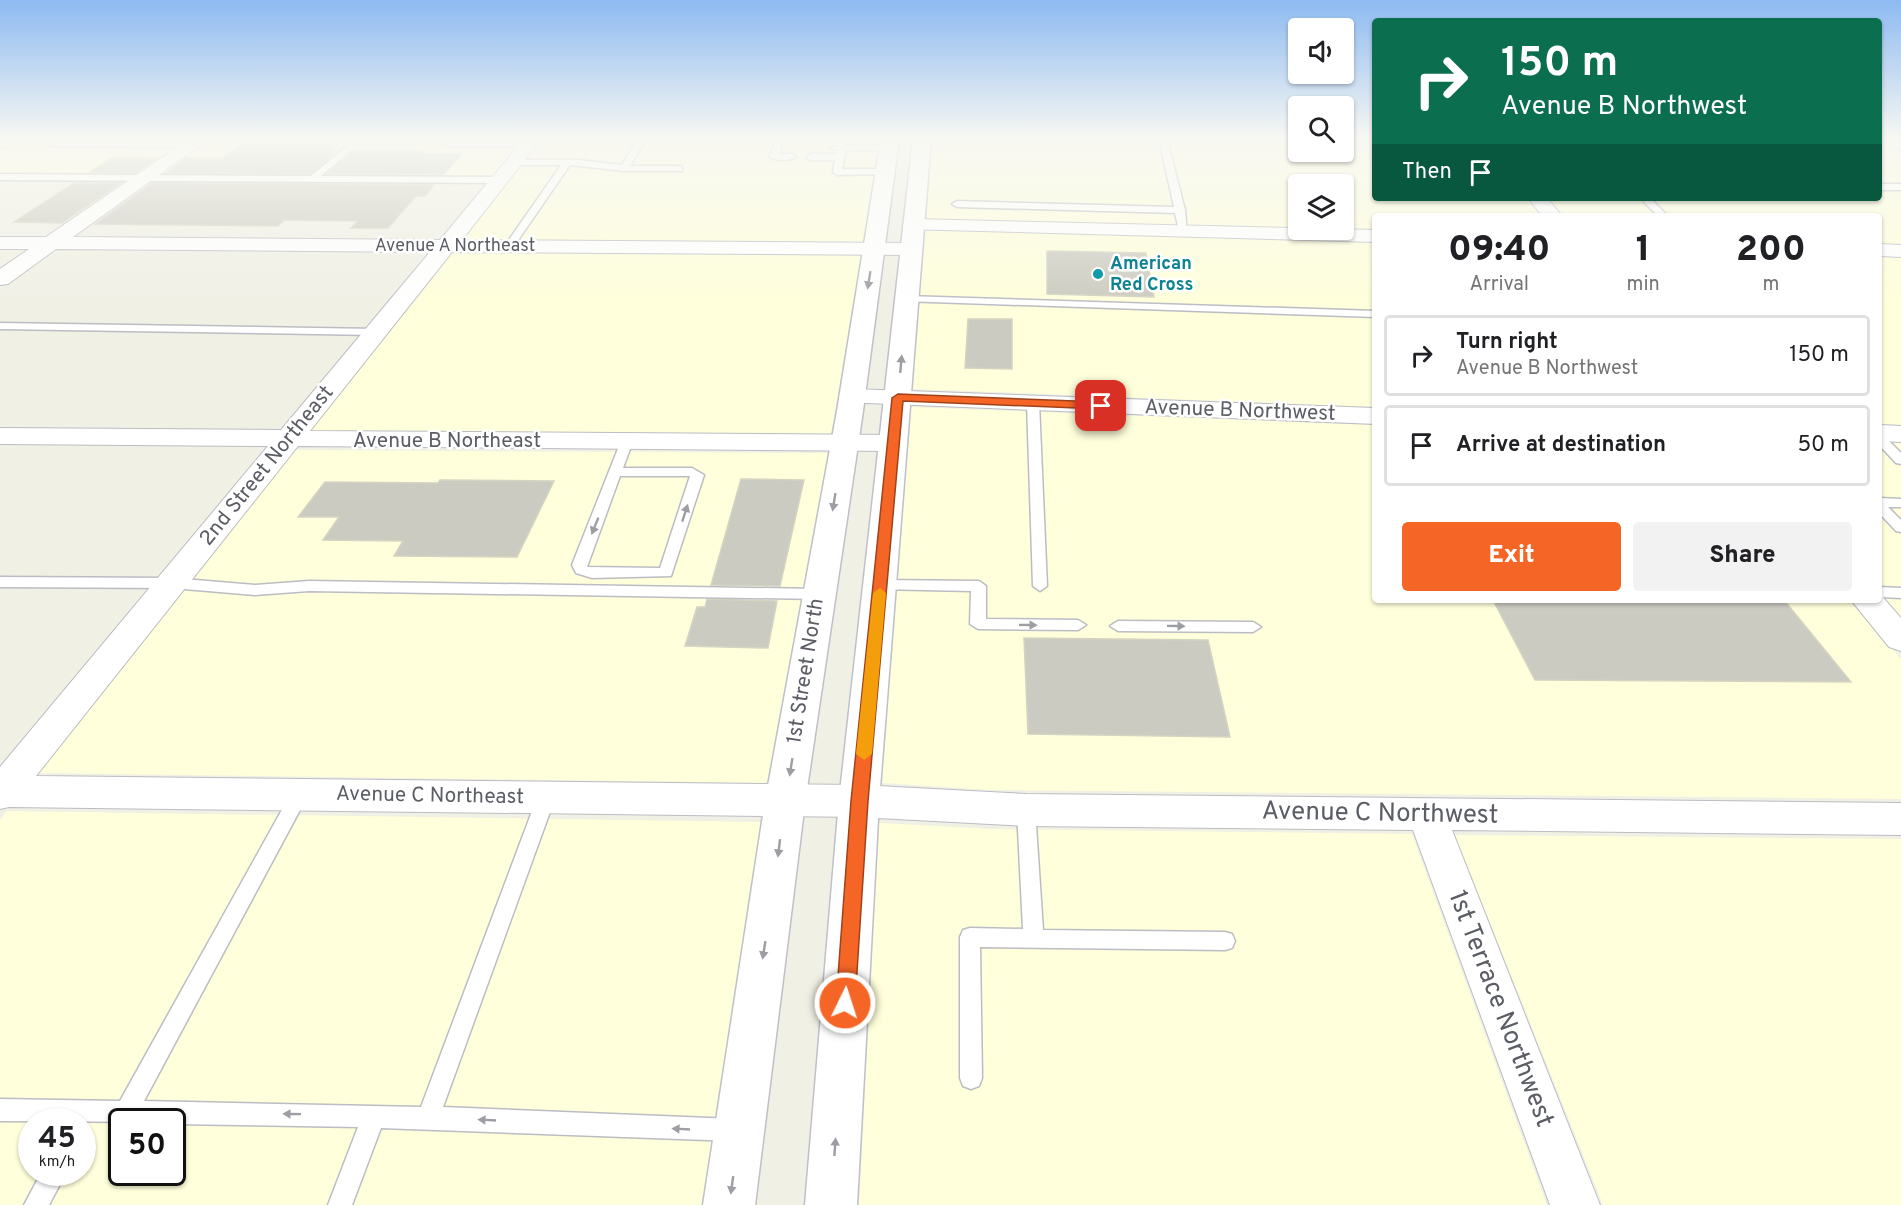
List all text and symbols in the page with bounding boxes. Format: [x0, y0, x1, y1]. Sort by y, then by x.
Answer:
map controls [1288, 18, 1354, 240]
button: sound [1288, 18, 1354, 84]
text: 150 m [1501, 38, 1618, 91]
icon: right [1402, 42, 1480, 120]
text: Avenue B Northwest [1501, 90, 1747, 124]
button: search [1288, 96, 1354, 162]
icon: arrive [1464, 156, 1497, 189]
text: Then [1402, 159, 1452, 186]
button: layers [1288, 174, 1354, 240]
text: 09:40 [1448, 228, 1550, 274]
text: 1 [1636, 228, 1651, 274]
text: 200 [1736, 228, 1806, 274]
street label: Avenue A Northeast [375, 235, 535, 258]
place label: American Red Cross [1110, 253, 1193, 297]
marker: American Red Cross [1091, 267, 1105, 281]
one-way arrow [865, 270, 874, 289]
text: Arrival [1469, 272, 1529, 298]
text: min [1627, 272, 1660, 298]
text: m [1762, 272, 1779, 298]
text: Turn right [1456, 329, 1558, 356]
icon: right [1405, 339, 1438, 372]
text: 150 m [1789, 342, 1849, 369]
one-way arrow [896, 355, 906, 374]
text: Avenue B Northwest [1456, 356, 1638, 382]
street label: 2nd Street Northeast [194, 380, 340, 552]
pin [1075, 380, 1126, 431]
icon: arrive [1084, 389, 1117, 422]
street label: Avenue B Northwest [1144, 394, 1336, 428]
street label: Avenue B Northeast [353, 428, 541, 455]
icon: arrive [1405, 429, 1438, 462]
text: Arrive at destination [1456, 432, 1666, 459]
text: 50 m [1797, 432, 1849, 459]
one-way arrow [830, 492, 839, 511]
one-way arrow [681, 504, 690, 522]
one-way arrow [589, 517, 599, 535]
button: Exit [1402, 522, 1621, 591]
button: Share [1633, 522, 1852, 591]
street label: 1st Street North [781, 596, 831, 746]
one-way arrow [1019, 620, 1038, 629]
one-way arrow [1167, 621, 1186, 631]
one-way arrow [786, 757, 795, 776]
street label: Avenue C Northeast [336, 781, 524, 811]
street label: Avenue C Northwest [1261, 795, 1499, 833]
one-way arrow [774, 838, 784, 857]
street label: 1st Terrace Northwest [1440, 886, 1560, 1132]
one-way arrow [759, 941, 768, 960]
position arrow [813, 971, 877, 1035]
speed limit sign: 50 [108, 1108, 186, 1186]
one-way arrow [282, 1109, 301, 1119]
one-way arrow [477, 1116, 496, 1125]
text: 45 [38, 1121, 76, 1158]
one-way arrow [672, 1124, 691, 1133]
one-way arrow [831, 1137, 840, 1156]
text: km/h [39, 1153, 75, 1172]
one-way arrow [728, 1176, 737, 1195]

